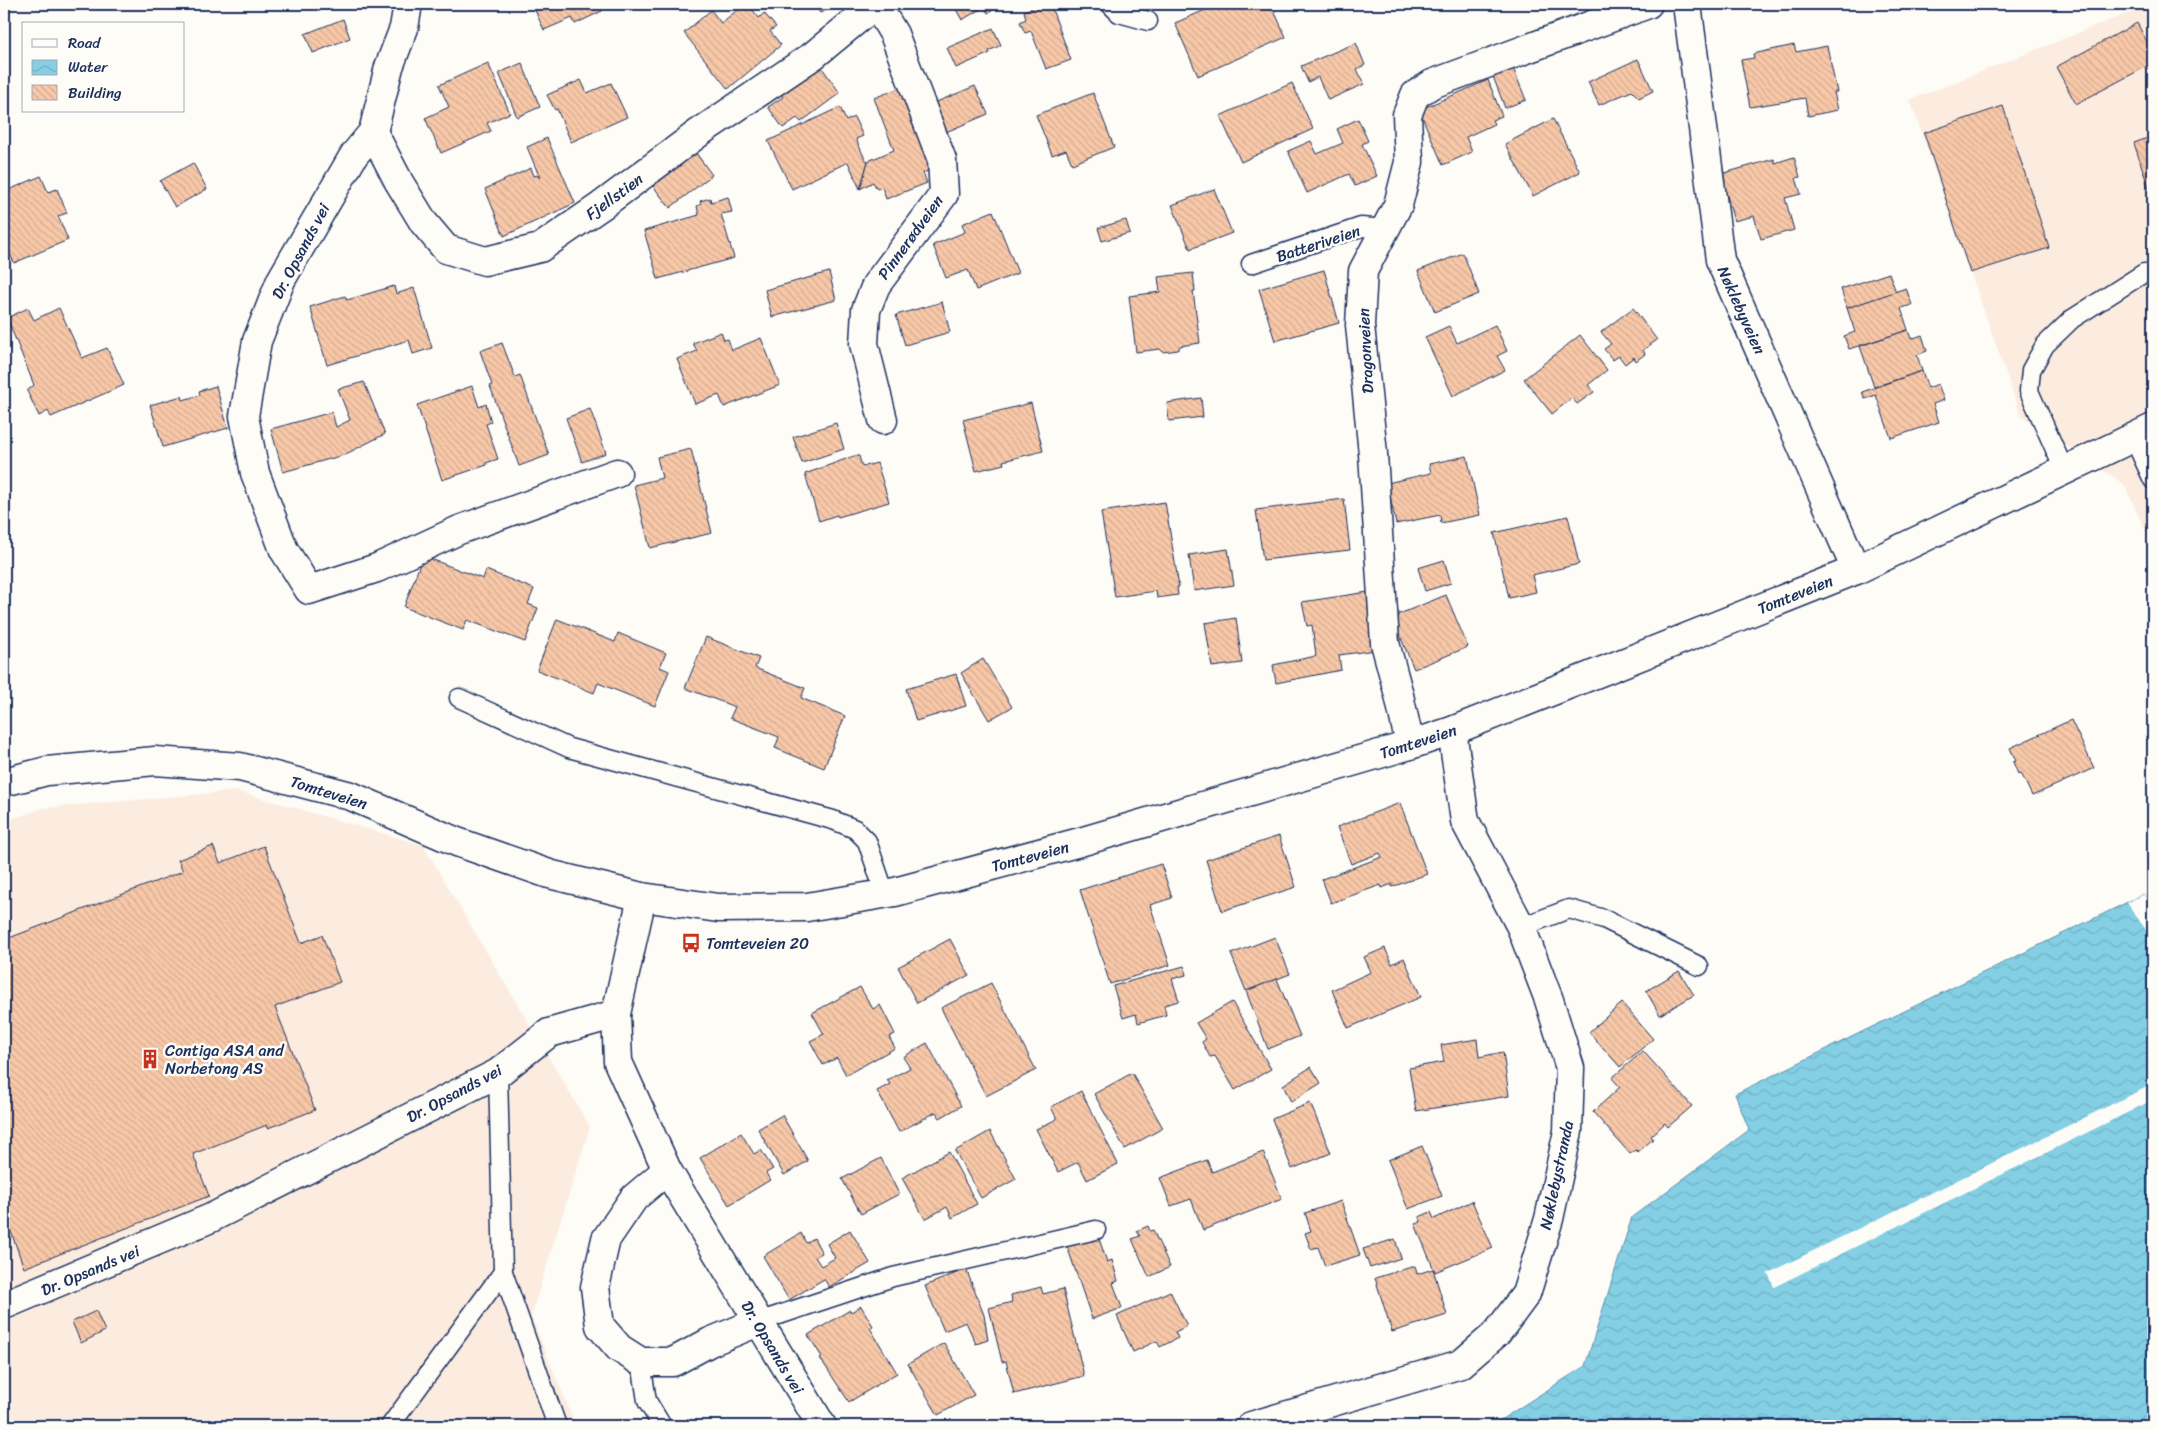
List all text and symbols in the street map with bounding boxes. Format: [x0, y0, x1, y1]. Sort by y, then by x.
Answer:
legend [22, 22, 185, 112]
text: Road [68, 30, 101, 56]
text: Water [68, 54, 108, 80]
text: Building [68, 80, 122, 106]
street label: Fjellstien [579, 165, 650, 228]
street label: Pinnerødveien [870, 188, 951, 286]
street label: Dr. Opsands vei [263, 198, 338, 304]
street label: Batteriveien [1272, 216, 1364, 271]
street label: Nøklebyveien [1709, 261, 1774, 359]
street label: Dragonveien [1349, 307, 1382, 394]
street label: Tomteveien [1753, 566, 1838, 623]
street label: Tomteveien [1376, 715, 1461, 768]
street label: Tomteveien [287, 767, 371, 818]
street label: Tomteveien [988, 832, 1073, 881]
place label: Tomteveien 20 [706, 929, 809, 958]
bus stop icon: Tomteveien 20 [680, 932, 702, 954]
place label: Contiga ASA and Norbetong AS [165, 1036, 285, 1083]
building icon: Contiga ASA and Norbetong AS [139, 1048, 161, 1070]
street label: Dr. Opsands vei [401, 1056, 508, 1131]
street label: Nøklebystranda [1531, 1118, 1582, 1232]
street label: Dr. Opsands vei [36, 1236, 145, 1304]
street label: Dr. Opsands vei [733, 1295, 812, 1400]

